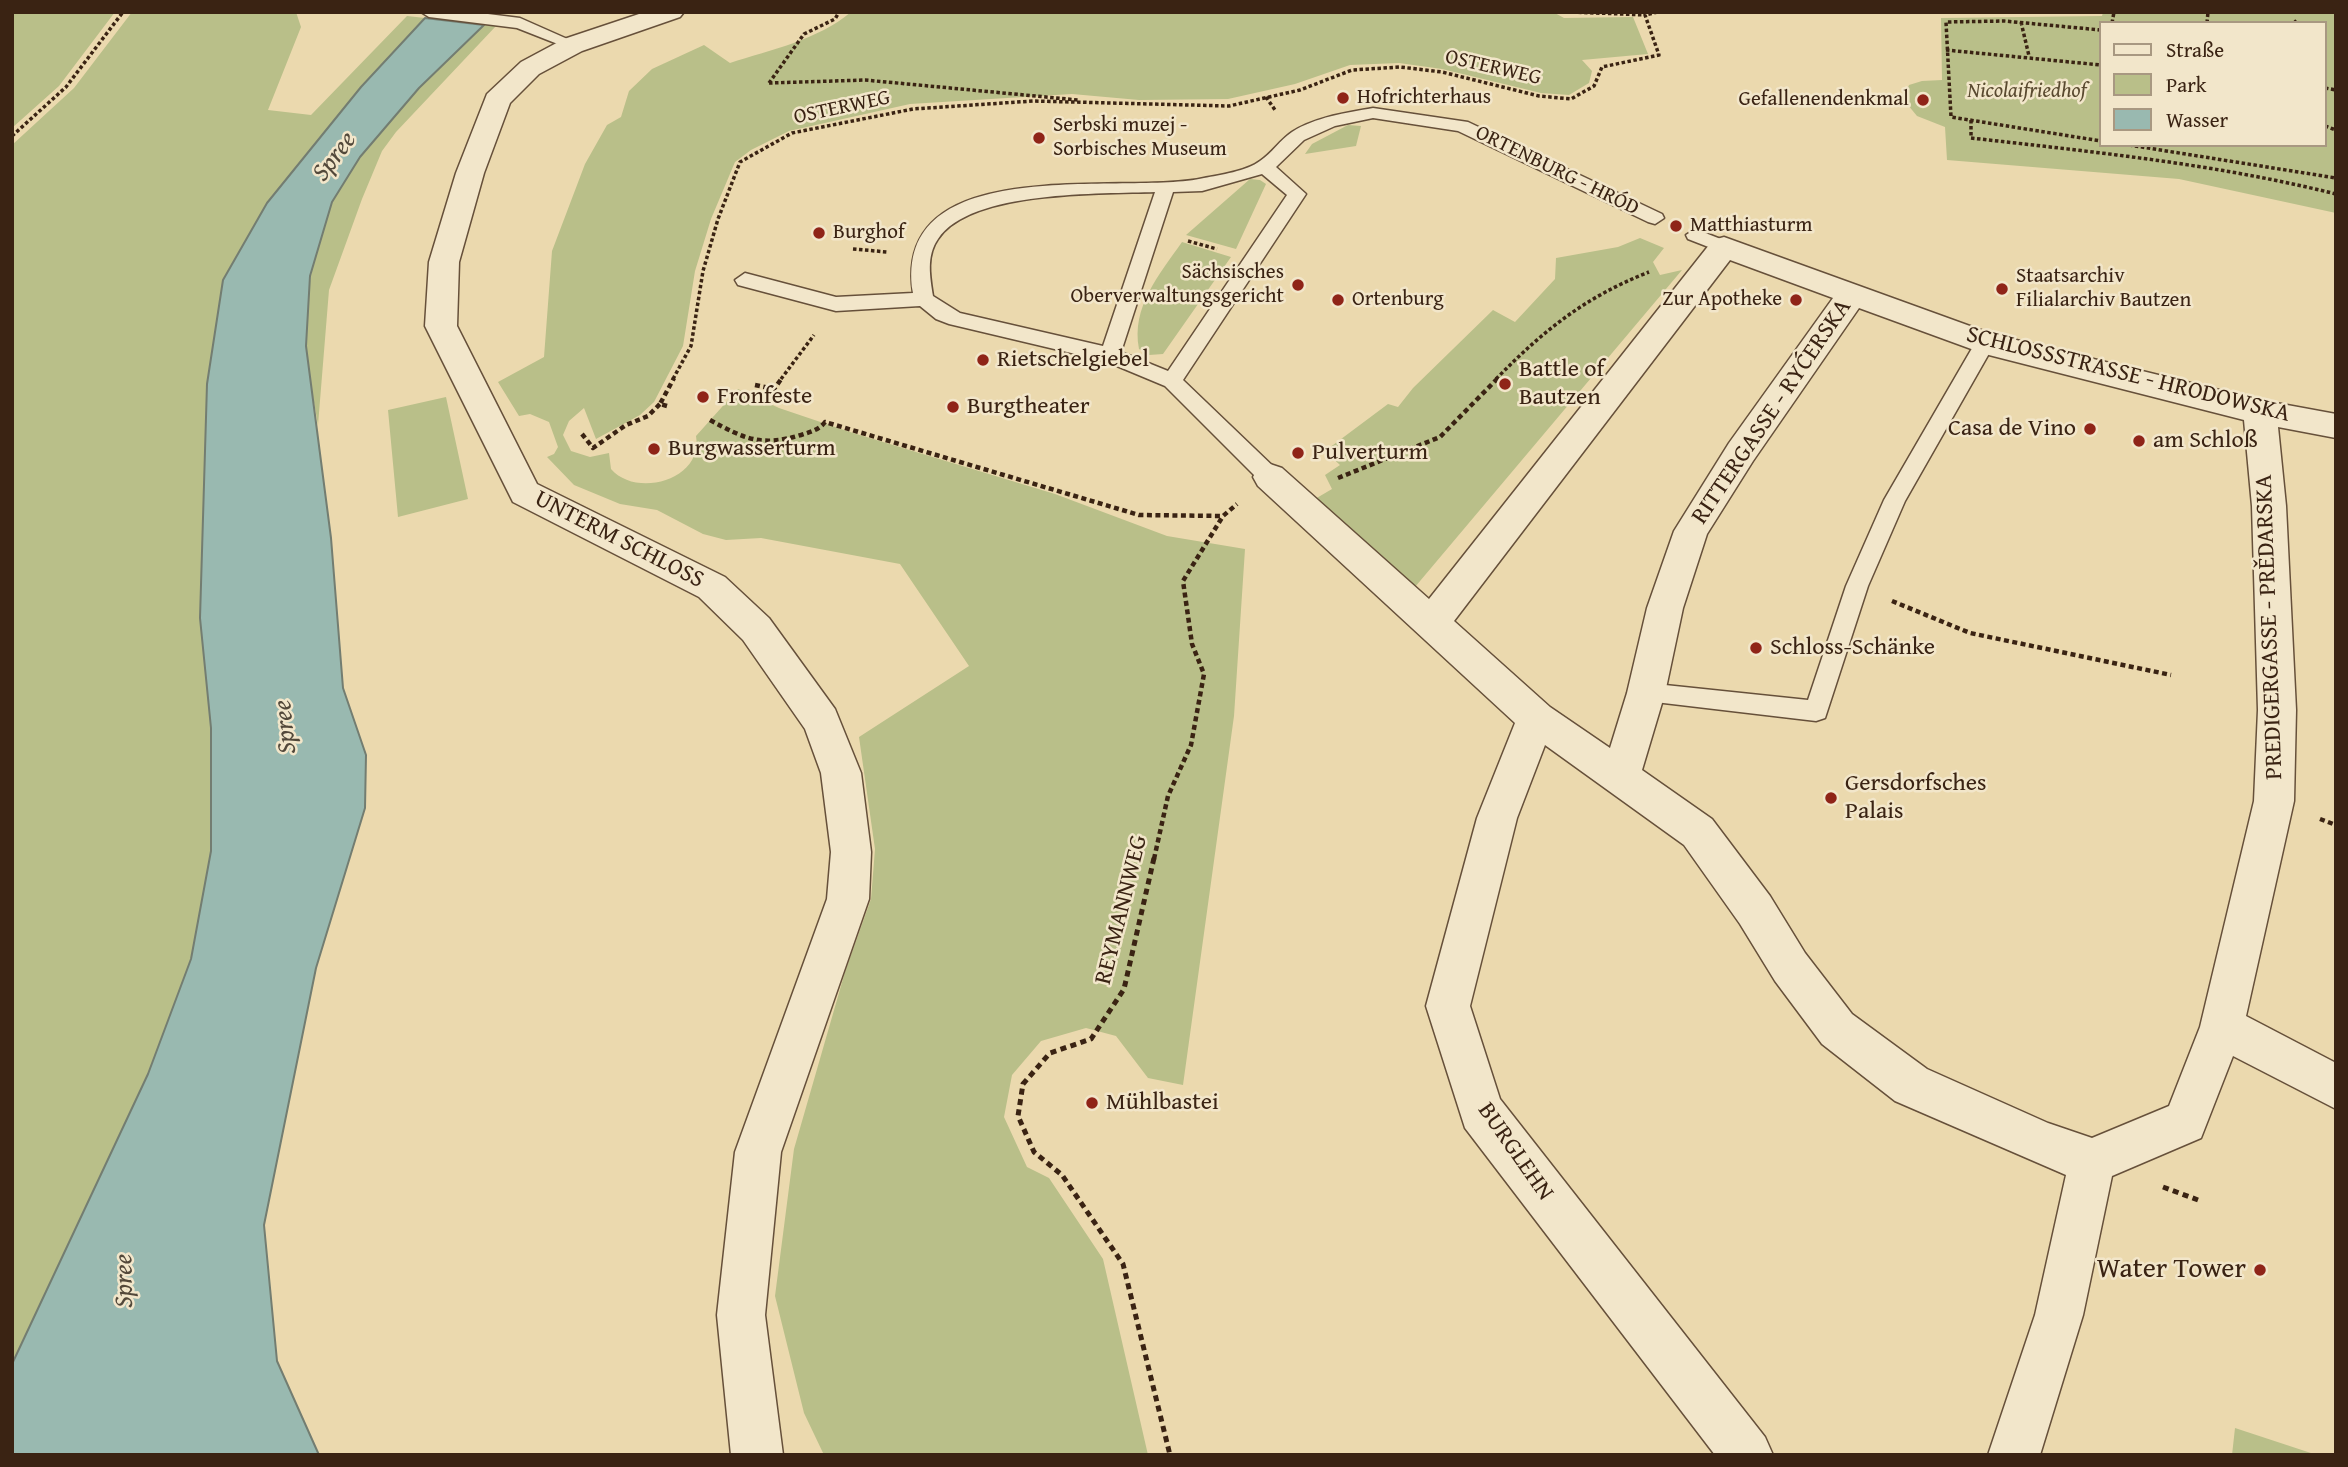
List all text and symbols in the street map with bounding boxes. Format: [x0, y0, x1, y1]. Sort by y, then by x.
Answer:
legend [2100, 21, 2327, 147]
text: Straße [2166, 34, 2224, 65]
street label: OSTERWEG [1443, 45, 1543, 91]
text: Park [2166, 69, 2207, 100]
park label: Nicolaifriedhof [1967, 79, 2087, 105]
place label: Hofrichterhaus [1357, 85, 1491, 111]
street label: OSTERWEG [792, 86, 892, 130]
place label: Gefallenendenkmal [1739, 87, 1909, 113]
marker: Hofrichterhaus [1335, 90, 1351, 106]
marker: Gefallenendenkmal [1915, 92, 1931, 108]
text: Wasser [2166, 104, 2228, 135]
place label: Serbski muzej - Sorbisches Museum [1053, 113, 1227, 163]
street label: ORTENBURG - HRÓD [1471, 120, 1643, 222]
water label: Spree [306, 126, 364, 188]
marker: Serbski muzej - Sorbisches Museum [1031, 130, 1047, 146]
place label: Matthiasturm [1690, 213, 1813, 239]
marker: Matthiasturm [1668, 218, 1684, 234]
place label: Burghof [833, 220, 905, 246]
marker: Burghof [811, 225, 827, 241]
place label: Sächsisches Oberverwaltungsgericht [1071, 260, 1284, 310]
place label: Staatsarchiv Filialarchiv Bautzen [2016, 264, 2191, 314]
marker: Sächsisches Oberverwaltungsgericht [1290, 277, 1306, 293]
marker: Staatsarchiv Filialarchiv Bautzen [1994, 281, 2010, 297]
place label: Ortenburg [1352, 287, 1444, 313]
place label: Zur Apotheke [1662, 287, 1782, 313]
marker: Ortenburg [1330, 292, 1346, 308]
marker: Zur Apotheke [1788, 292, 1804, 308]
street label: RITTERGASSE - RYĆERSKA [1686, 294, 1858, 530]
street label: SCHLOSSSTRASSE - HRODOWSKA [1963, 321, 2293, 429]
place label: Rietschelgiebel [997, 346, 1149, 374]
marker: Rietschelgiebel [975, 352, 991, 368]
place label: Battle of Bautzen [1519, 356, 1604, 412]
marker: Battle of Bautzen [1497, 376, 1513, 392]
place label: Fronfeste [717, 383, 812, 411]
marker: Fronfeste [695, 389, 711, 405]
place label: Burgtheater [967, 393, 1090, 421]
marker: Burgtheater [945, 399, 961, 415]
place label: Casa de Vino [1948, 415, 2076, 443]
marker: Casa de Vino [2082, 421, 2098, 437]
place label: am Schloß [2153, 427, 2258, 455]
marker: am Schloß [2131, 433, 2147, 449]
place label: Burgwasserturm [668, 435, 836, 463]
place label: Pulverturm [1312, 439, 1428, 467]
marker: Burgwasserturm [646, 441, 662, 457]
marker: Pulverturm [1290, 445, 1306, 461]
street label: PREDIGERGASSE - PRĚDARSKA [2250, 474, 2290, 780]
street label: UNTERM SCHLOSS [529, 485, 709, 595]
place label: Schloss-Schänke [1770, 634, 1935, 662]
marker: Schloss-Schänke [1748, 640, 1764, 656]
water label: Spree [268, 698, 304, 756]
place label: Gersdorfsches Palais [1845, 770, 1987, 826]
marker: Gersdorfsches Palais [1823, 790, 1839, 806]
street label: REYMANNWEG [1090, 832, 1154, 988]
place label: Mühlbastei [1106, 1089, 1219, 1117]
marker: Mühlbastei [1084, 1095, 1100, 1111]
street label: BURGLEHN [1471, 1098, 1559, 1206]
place label: Water Tower [2097, 1253, 2246, 1287]
water label: Spree [109, 1254, 141, 1308]
marker: Water Tower [2252, 1262, 2268, 1278]

